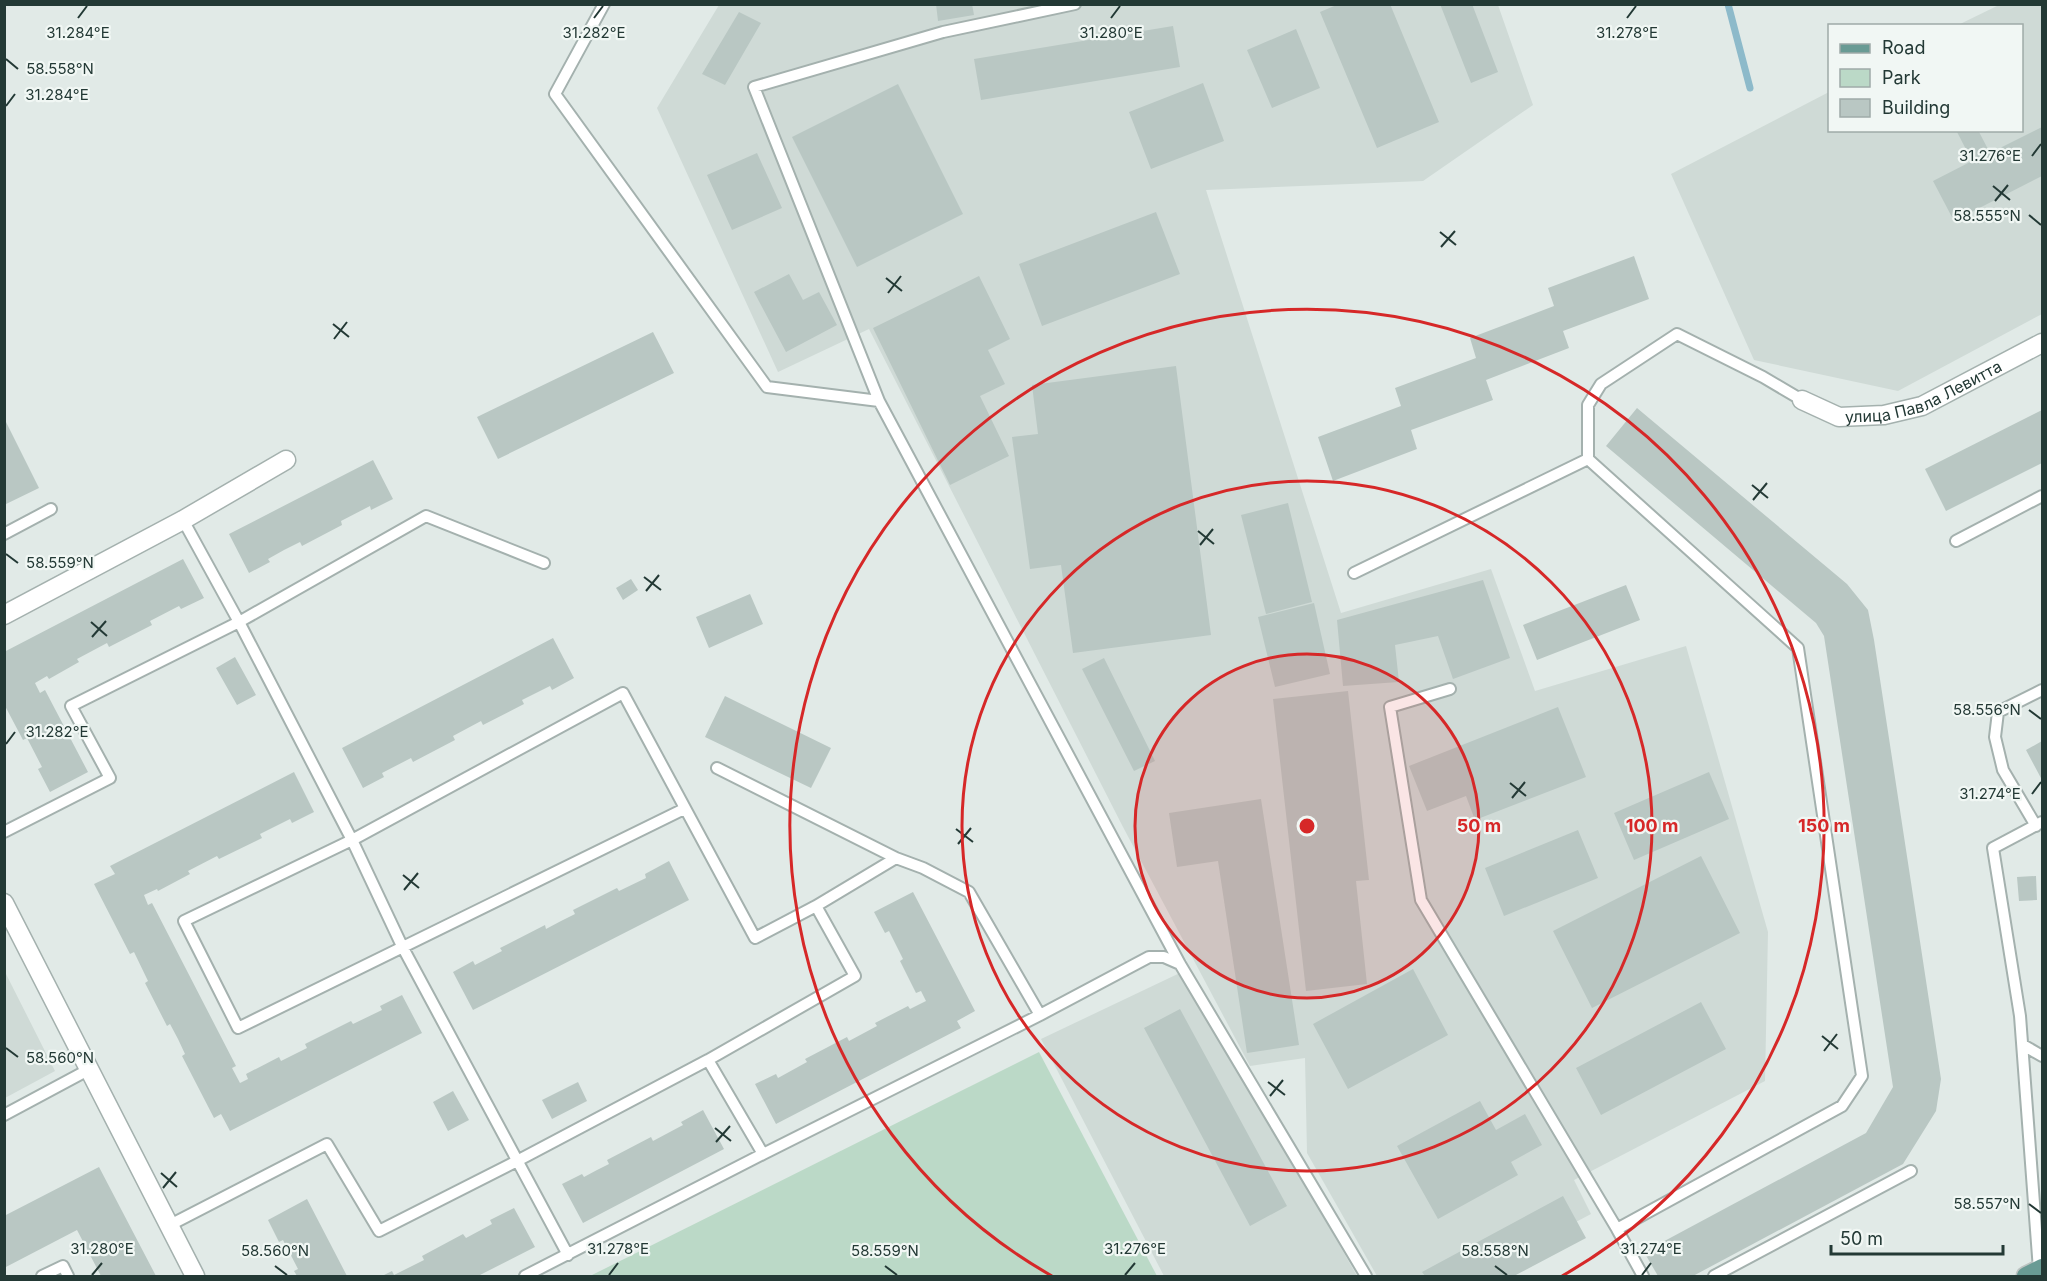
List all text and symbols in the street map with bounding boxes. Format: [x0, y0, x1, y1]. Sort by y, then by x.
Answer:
text: 31.284°E [46, 23, 110, 42]
text: 31.282°E [562, 23, 626, 42]
text: 31.280°E [1079, 23, 1143, 42]
text: 31.278°E [1596, 23, 1658, 42]
legend [1828, 24, 2023, 132]
text: Road [1882, 37, 1925, 58]
text: 58.558°N [26, 59, 94, 78]
text: Park [1882, 67, 1921, 88]
text: 31.284°E [25, 85, 89, 104]
text: Building [1882, 97, 1950, 118]
text: 31.276°E [1959, 146, 2021, 165]
text: 58.555°N [1953, 206, 2021, 225]
street label: улица Павла Левитта [1845, 356, 2005, 427]
text: 58.559°N [26, 553, 94, 572]
text: 58.556°N [1953, 700, 2021, 719]
text: 31.282°E [25, 722, 89, 741]
text: 31.274°E [1959, 784, 2021, 803]
text: 50 m [1457, 815, 1501, 836]
text: 100 m [1626, 815, 1678, 836]
text: 150 m [1798, 815, 1850, 836]
centre of rings [1297, 816, 1317, 836]
text: 58.560°N [26, 1048, 94, 1067]
text: 58.557°N [1953, 1194, 2021, 1213]
scale bar [1831, 1218, 2004, 1256]
text: 50 m [1840, 1228, 1883, 1249]
text: 31.280°E [70, 1239, 134, 1258]
text: 31.278°E [587, 1239, 649, 1258]
text: 31.276°E [1104, 1239, 1166, 1258]
text: 31.274°E [1620, 1239, 1682, 1258]
text: 58.560°N [241, 1241, 309, 1260]
text: 58.559°N [851, 1241, 919, 1260]
text: 58.558°N [1461, 1241, 1529, 1260]

